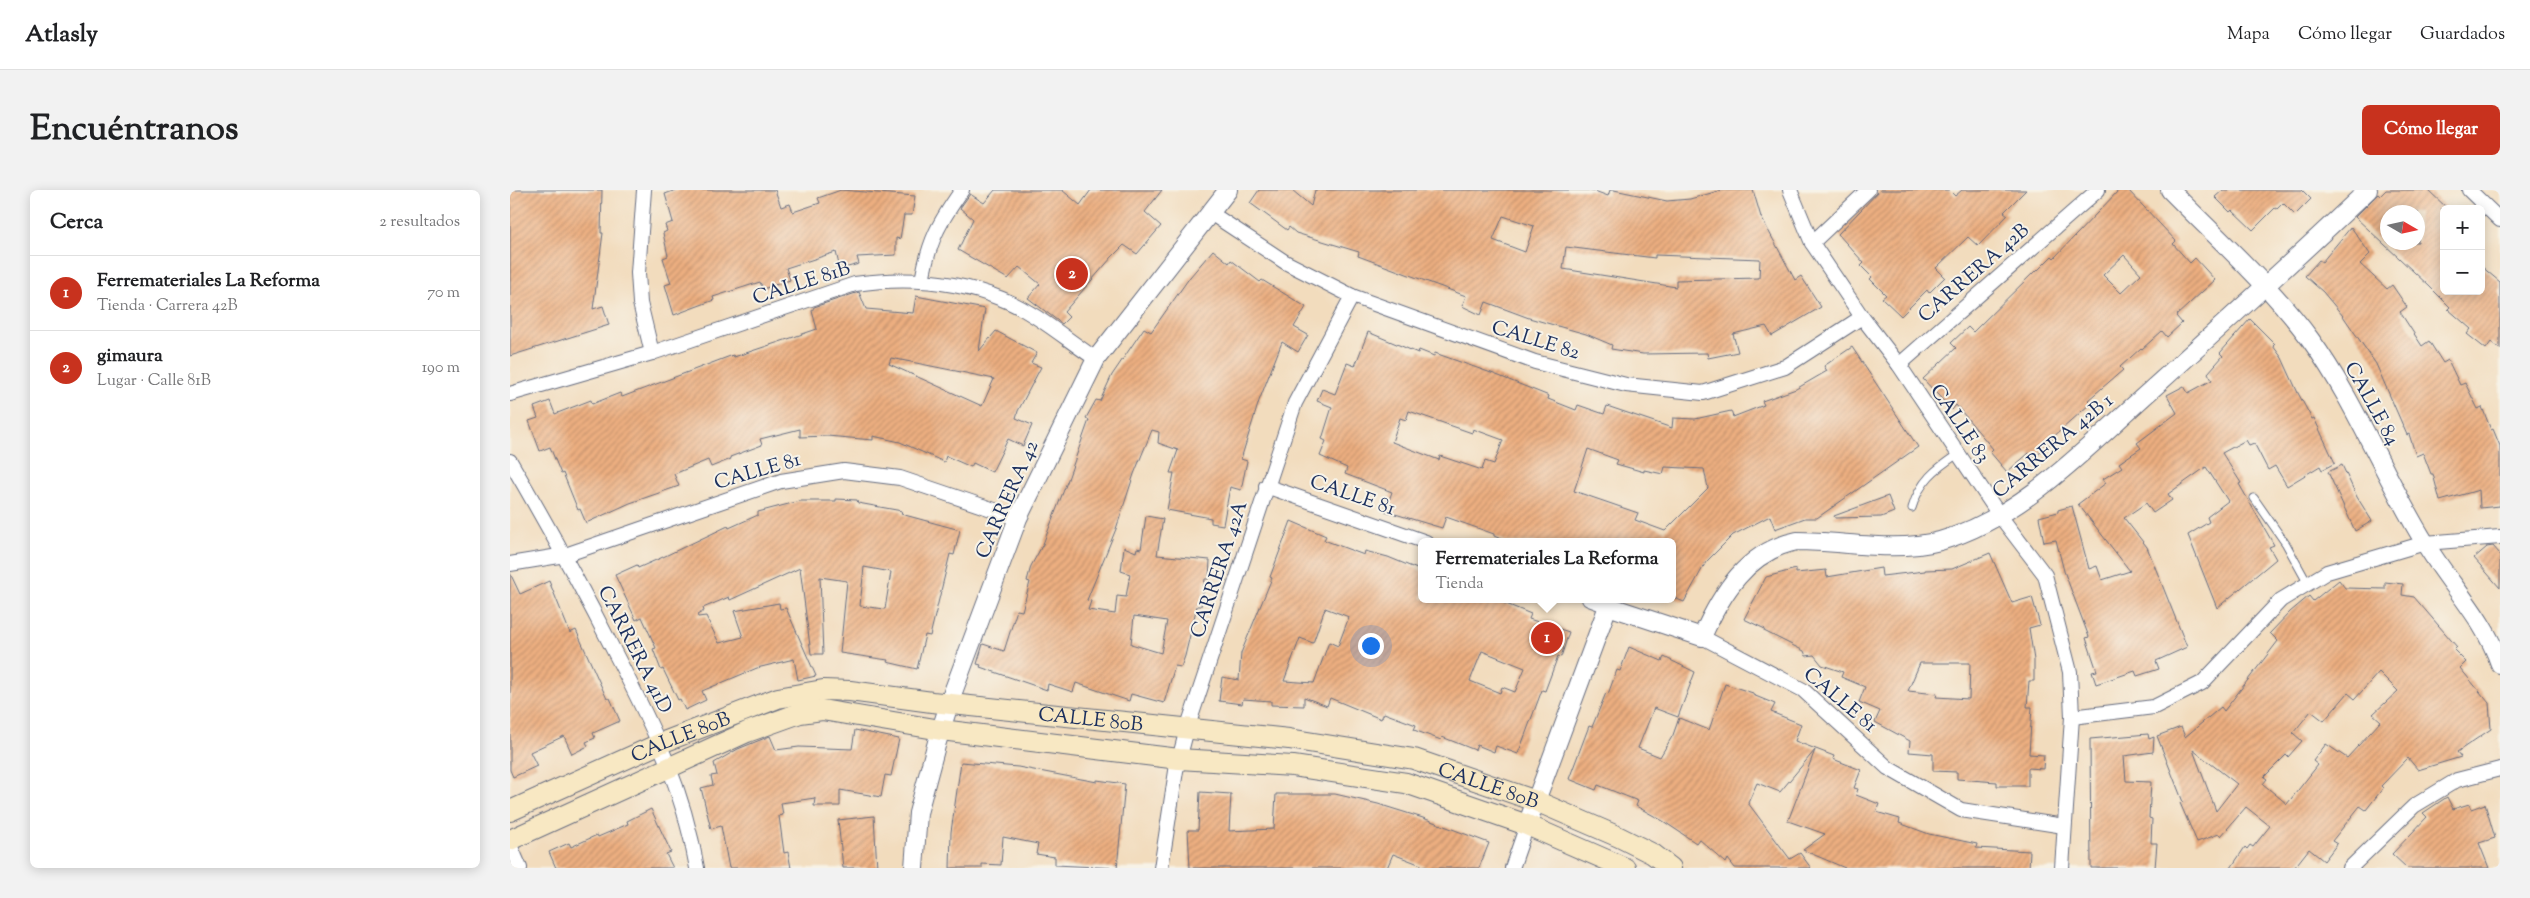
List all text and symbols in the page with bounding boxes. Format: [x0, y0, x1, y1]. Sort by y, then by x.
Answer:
text: Atlasly [25, 18, 98, 52]
text: Mapa [2227, 22, 2270, 48]
text: Cómo llegar [2298, 22, 2392, 48]
text: Guardados [2420, 22, 2505, 48]
text: Encuéntranos [30, 105, 239, 156]
button: Cómo llegar [2362, 105, 2500, 155]
north arrow [2380, 205, 2425, 250]
map controls [2440, 205, 2485, 295]
button: + [2440, 205, 2485, 250]
text: Cerca [50, 208, 103, 238]
text: 2 resultados [379, 211, 460, 234]
street label: CARRERA 42B [1913, 217, 2037, 330]
button: − [2440, 250, 2485, 295]
street label: CALLE 81B [749, 255, 855, 314]
pin: 2 [1056, 255, 1088, 293]
text: Ferremateriales La Reforma [97, 268, 320, 295]
text: 1 [63, 282, 69, 305]
text: 70 m [427, 282, 460, 305]
text: Tienda · Carrera 42B [97, 295, 238, 318]
street label: CALLE 82 [1487, 314, 1583, 369]
text: gimaura [97, 343, 163, 370]
text: 2 [62, 357, 70, 380]
text: 190 m [422, 357, 460, 380]
street label: CALLE 84 [2336, 357, 2406, 451]
text: Lugar · Calle 81B [97, 370, 211, 393]
street label: CALLE 83 [1922, 379, 1996, 470]
street label: CARRERA 42B 1 [1987, 387, 2121, 506]
street label: CARRERA 42 [969, 436, 1047, 564]
street label: CALLE 81 [711, 446, 805, 499]
street label: CALLE 81 [1306, 468, 1399, 525]
street label: CARRERA 42A [1185, 497, 1256, 642]
popup [1418, 538, 1676, 603]
text: Ferremateriales La Reforma [1436, 546, 1658, 573]
text: Tienda [1436, 573, 1484, 596]
street label: CARRERA 41D [589, 581, 678, 719]
pin: 1 [1531, 619, 1563, 657]
your location [1358, 633, 1384, 659]
street label: CALLE 81 [1796, 661, 1883, 741]
street label: CALLE 80B [1037, 701, 1145, 741]
street label: CALLE 80B [627, 705, 736, 772]
street label: CALLE 80B [1434, 756, 1543, 818]

